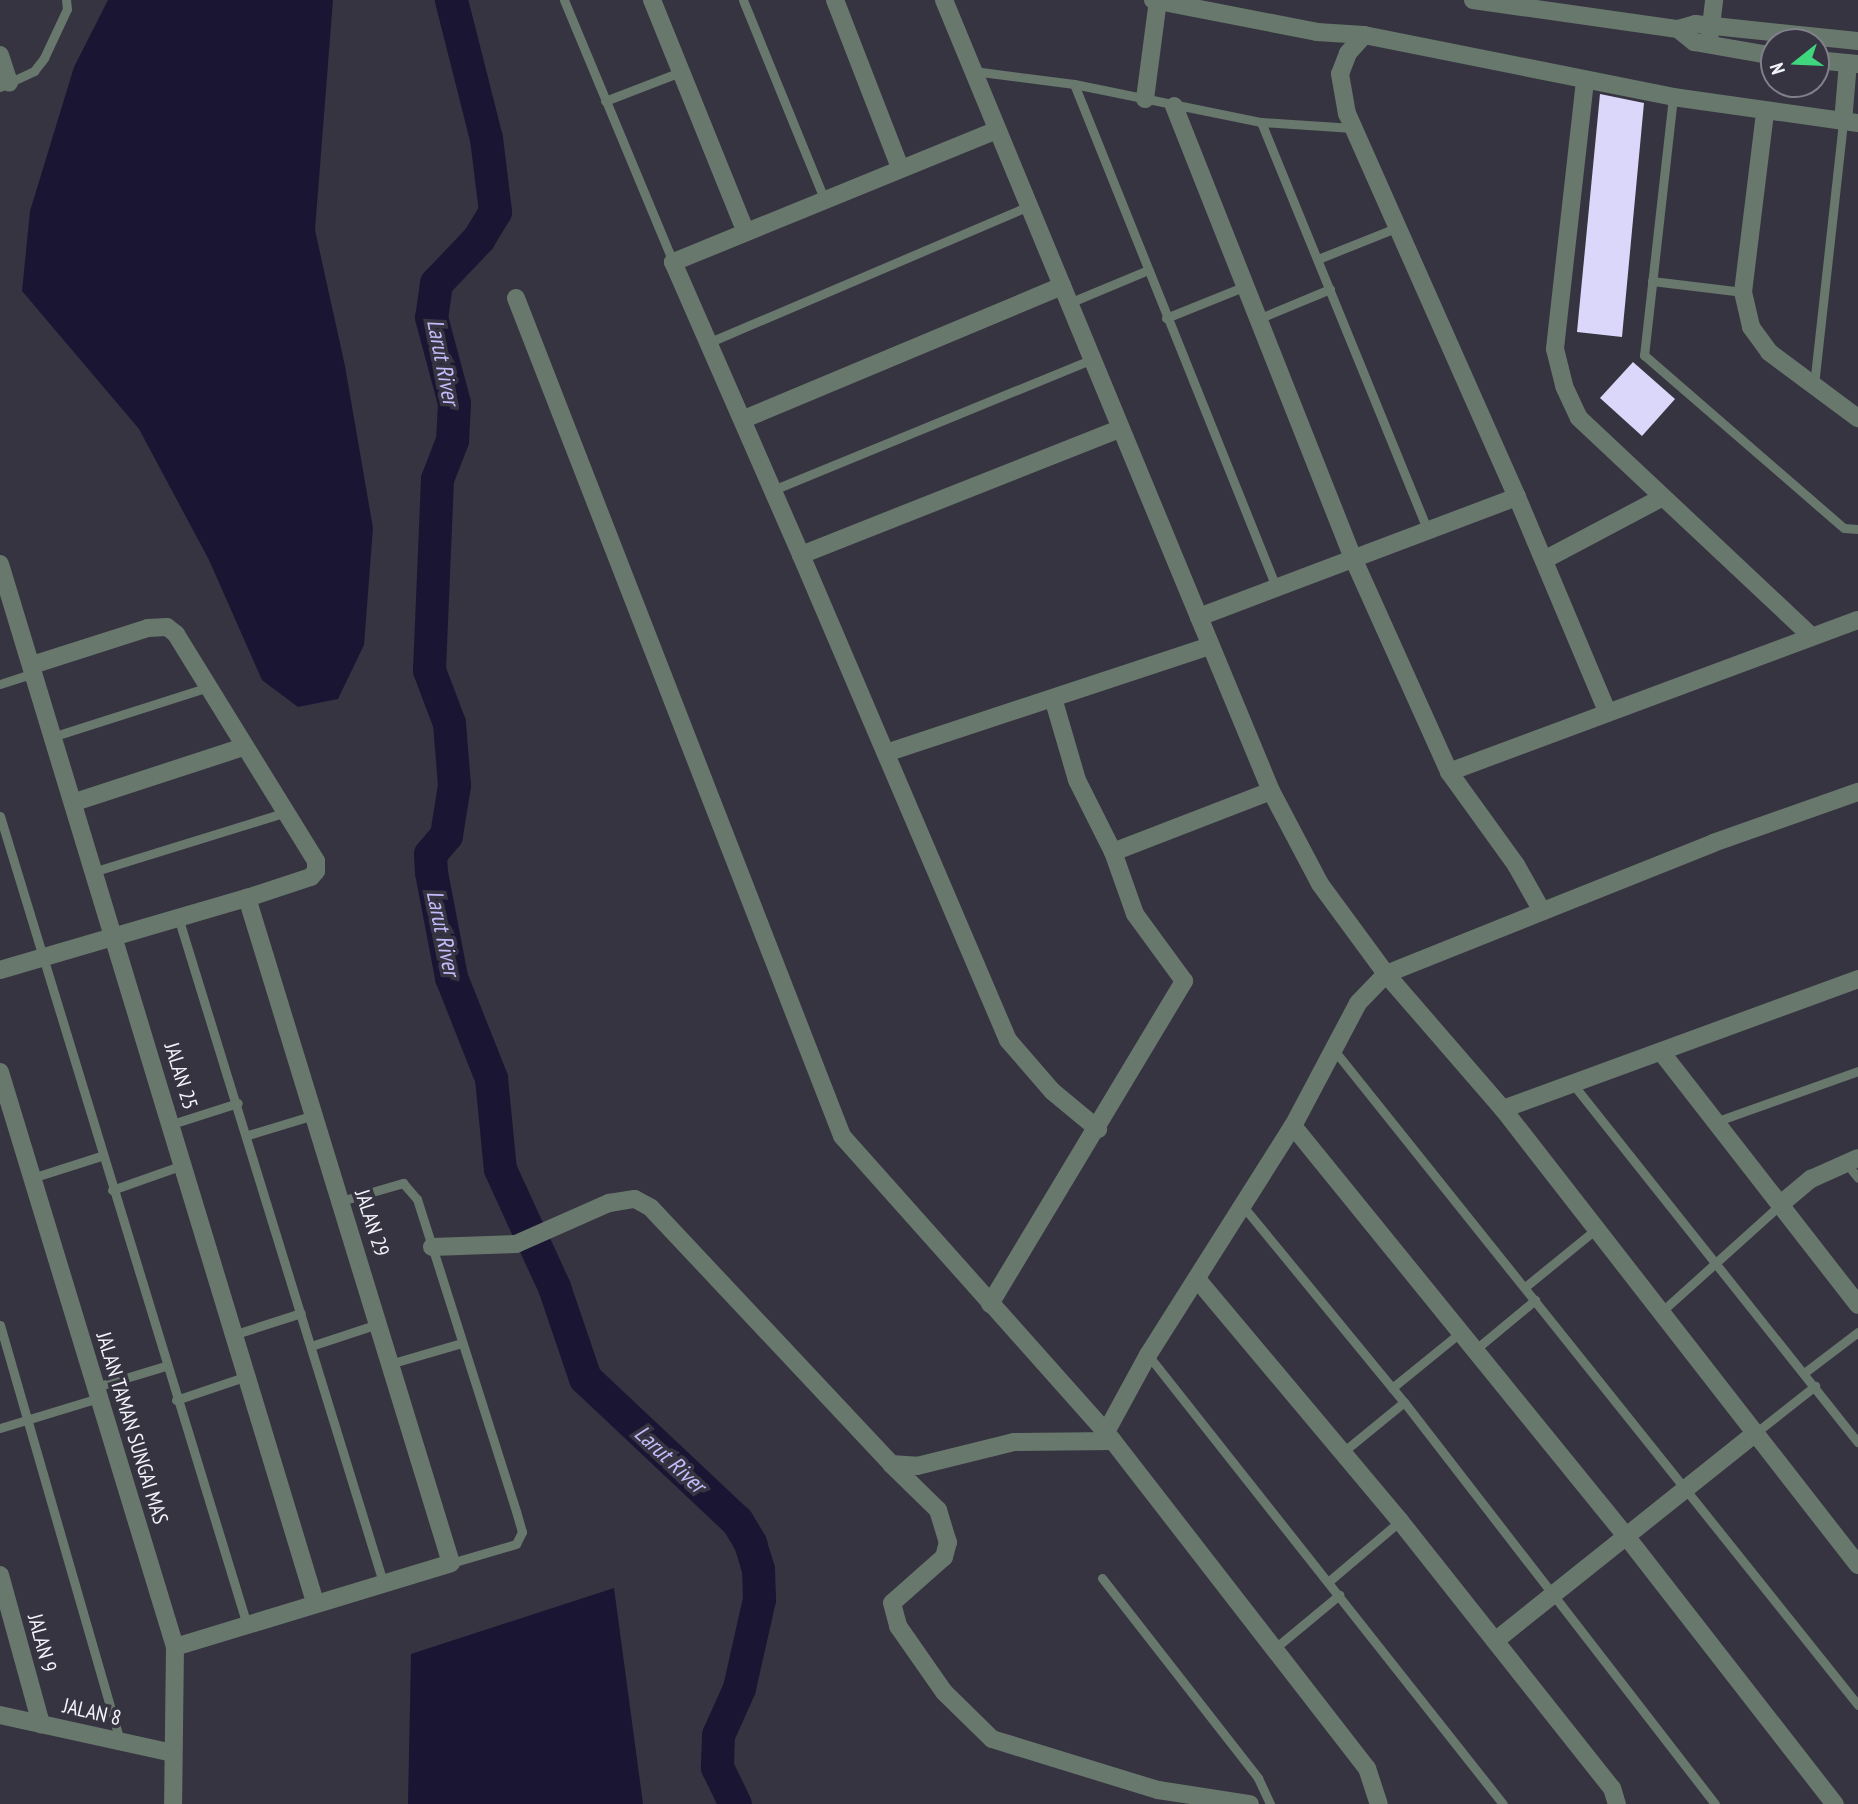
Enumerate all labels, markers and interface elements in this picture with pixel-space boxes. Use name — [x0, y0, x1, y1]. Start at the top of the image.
north arrow — [1760, 28, 1830, 98]
text: N — [1764, 60, 1790, 77]
water label: Larut River — [421, 317, 465, 407]
water label: Larut River — [420, 888, 466, 978]
street label: JALAN 25 — [159, 1040, 203, 1112]
street label: JALAN 29 — [349, 1187, 395, 1259]
street label: JALAN TAMAN SUNGAI MAS — [91, 1329, 173, 1527]
water label: Larut River — [629, 1419, 711, 1499]
street label: JALAN 9 — [22, 1611, 62, 1675]
street label: JALAN 8 — [60, 1693, 124, 1731]

